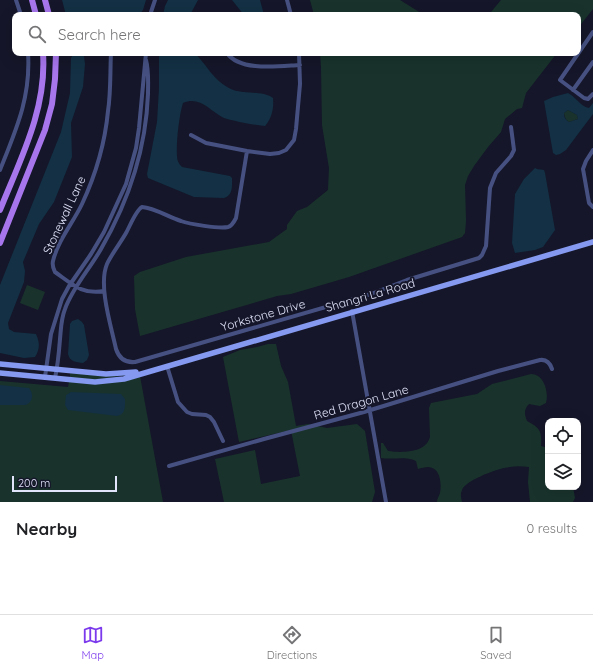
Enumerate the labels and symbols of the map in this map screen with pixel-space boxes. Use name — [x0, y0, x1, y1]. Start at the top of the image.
street label: Stonewall Lane — [39, 173, 89, 256]
street label: Shangri La Road — [324, 275, 416, 315]
street label: Yorkstone Drive — [219, 296, 307, 334]
street label: Red Dragon Lane — [312, 381, 410, 423]
scale bar — [12, 474, 117, 493]

